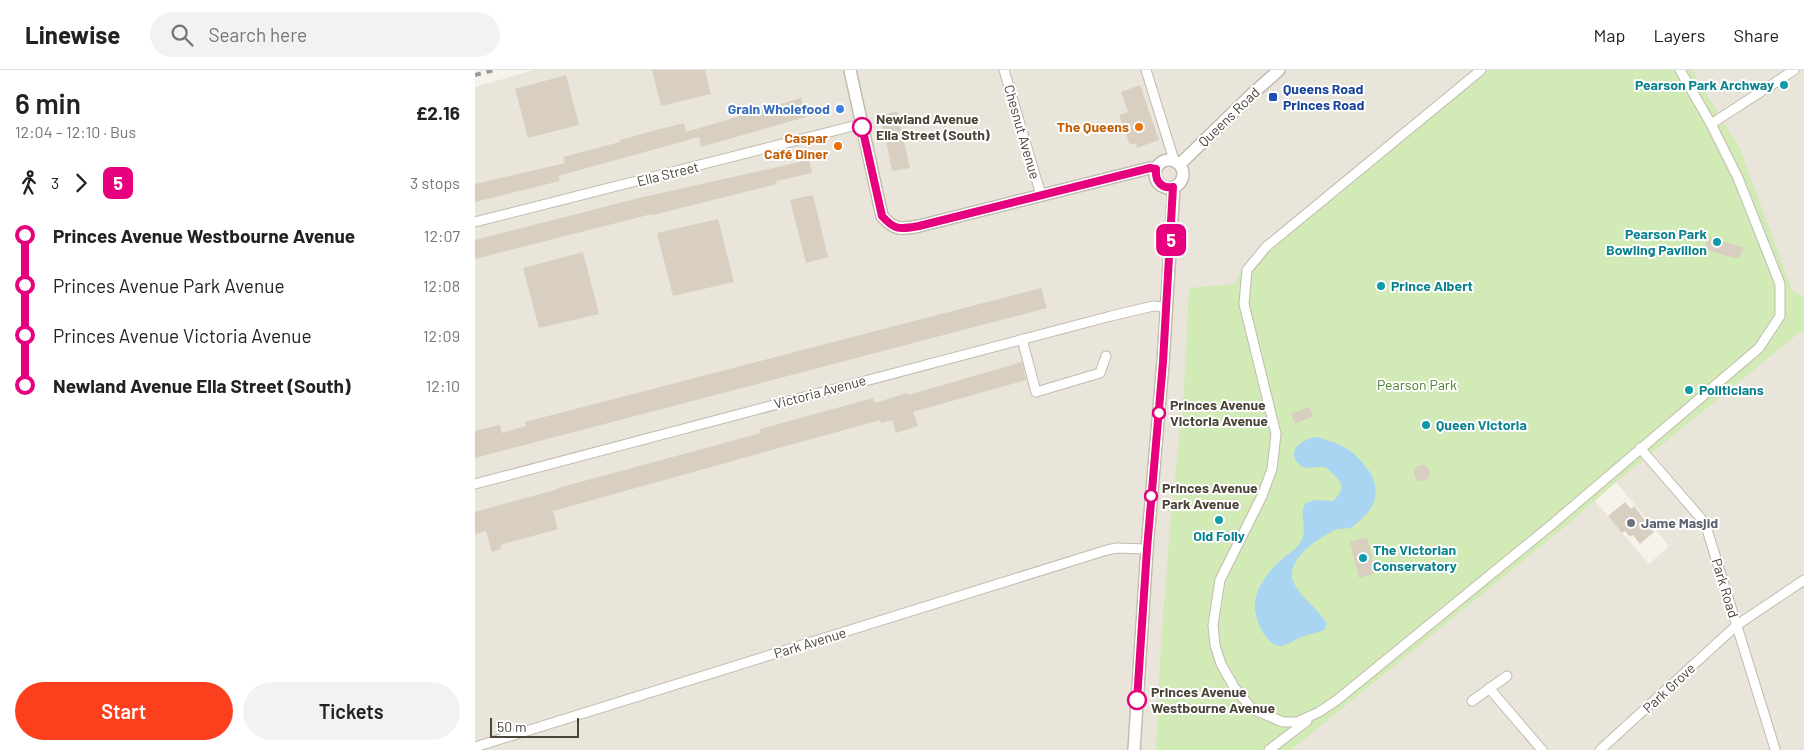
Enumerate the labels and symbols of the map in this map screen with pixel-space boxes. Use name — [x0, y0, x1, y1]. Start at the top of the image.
place label: Pearson Park Archway — [1635, 76, 1774, 93]
marker: Pearson Park Archway — [1778, 79, 1790, 91]
place label: Queens Road Princes Road — [1283, 80, 1364, 113]
street label: Chesnut Avenue — [1001, 83, 1044, 181]
street label: Queens Road — [1195, 83, 1263, 150]
marker: Queens Road Princes Road — [1267, 91, 1279, 103]
place label: Grain Wholefood — [728, 100, 830, 117]
marker: Grain Wholefood — [834, 103, 846, 115]
place label: Newland Avenue Ella Street (South) — [876, 110, 990, 143]
marker: Newland Avenue Ella Street (South) — [852, 117, 872, 137]
place label: The Queens — [1057, 118, 1129, 135]
marker: The Queens — [1133, 121, 1145, 133]
place label: Caspar Café Diner — [764, 129, 829, 162]
marker: Caspar Café Diner — [832, 140, 844, 152]
street label: Ella Street — [635, 158, 701, 189]
line badge: 5 — [1155, 224, 1187, 256]
place label: Pearson Park Bowling Pavilion — [1606, 225, 1708, 258]
marker: Pearson Park Bowling Pavilion — [1711, 236, 1723, 248]
place label: Prince Albert — [1391, 277, 1473, 294]
marker: Prince Albert — [1375, 280, 1387, 292]
street label: Victoria Avenue — [772, 371, 868, 412]
park label: Pearson Park — [1377, 376, 1457, 393]
place label: Politicians — [1699, 381, 1764, 398]
marker: Politicians — [1683, 384, 1695, 396]
place label: Princes Avenue Victoria Avenue — [1170, 396, 1268, 429]
marker: Princes Avenue Victoria Avenue — [1152, 406, 1166, 420]
place label: Queen Victoria — [1436, 416, 1527, 433]
marker: Queen Victoria — [1420, 419, 1432, 431]
place label: Princes Avenue Park Avenue — [1162, 479, 1258, 512]
marker: Princes Avenue Park Avenue — [1144, 489, 1158, 503]
marker: Old Folly — [1213, 514, 1225, 526]
place label: Jame Masjid — [1641, 514, 1718, 531]
marker: Jame Masjid — [1625, 517, 1637, 529]
place label: Old Folly — [1193, 527, 1245, 544]
place label: The Victorian Conservatory — [1373, 541, 1457, 574]
marker: The Victorian Conservatory — [1357, 552, 1369, 564]
street label: Park Road — [1708, 556, 1743, 620]
street label: Park Avenue — [772, 623, 848, 662]
street label: Park Grove — [1639, 659, 1698, 716]
place label: Princes Avenue Westbourne Avenue — [1151, 683, 1275, 716]
marker: Princes Avenue Westbourne Avenue — [1127, 690, 1147, 710]
scale bar — [490, 715, 579, 738]

